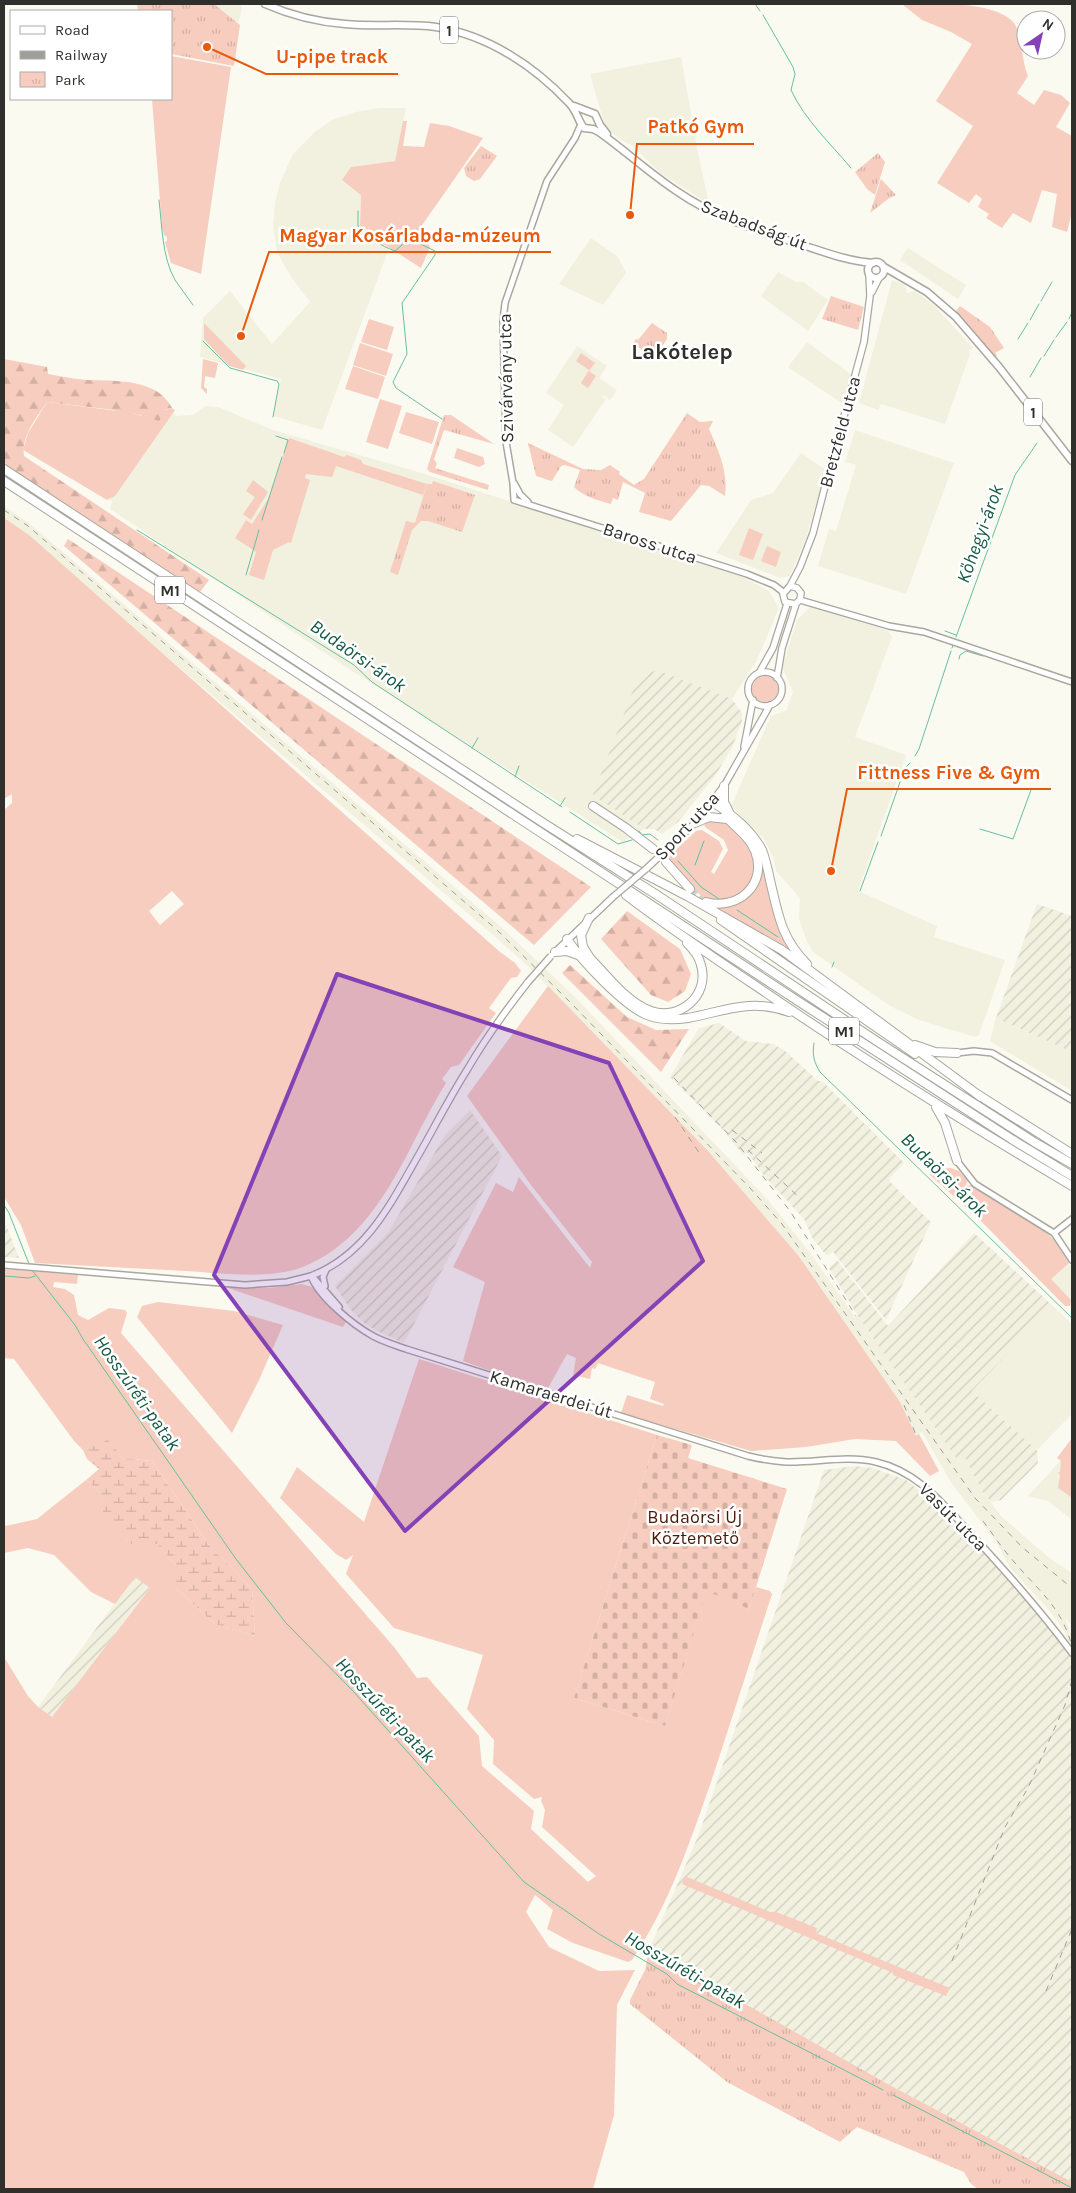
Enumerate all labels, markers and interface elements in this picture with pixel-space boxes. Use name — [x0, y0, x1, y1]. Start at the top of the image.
legend — [10, 10, 172, 100]
north arrow — [1016, 10, 1066, 60]
text: N — [1039, 15, 1057, 34]
road number: 1 — [440, 16, 458, 44]
text: Road — [55, 21, 90, 39]
callout: U-pipe track — [266, 40, 398, 74]
text: Railway — [55, 46, 107, 64]
text: U-pipe track — [276, 46, 388, 68]
text: Park — [55, 71, 85, 89]
callout: Patkó Gym — [637, 110, 754, 144]
text: Patkó Gym — [648, 116, 744, 138]
street label: Szabadság út — [698, 195, 810, 255]
callout: Magyar Kosárlabda-múzeum — [269, 218, 551, 252]
text: Magyar Kosárlabda-múzeum — [279, 225, 541, 247]
street label: Szivárvány utca — [494, 313, 518, 443]
district label: Lakótelep — [631, 339, 733, 365]
street label: Bretzfeld utca — [815, 374, 865, 490]
road number: 1 — [1024, 398, 1042, 426]
water label: Kőhegyi-árok — [952, 481, 1008, 586]
street label: Baross utca — [600, 517, 700, 569]
road number: M1 — [155, 576, 185, 604]
water label: Budaörsi-árok — [306, 615, 410, 697]
callout: Fittness Five & Gym — [847, 755, 1051, 789]
text: Fittness Five & Gym — [857, 762, 1041, 784]
street label: Sport utca — [650, 787, 724, 865]
road number: M1 — [829, 1018, 859, 1044]
water label: Budaörsi-árok — [896, 1128, 992, 1222]
water label: Hosszúréti-patak — [89, 1331, 185, 1455]
street label: Kamaraerdei út — [487, 1365, 615, 1423]
street label: Vasút utca — [914, 1478, 992, 1556]
park label: Budaörsi Új Köztemető — [647, 1505, 743, 1549]
water label: Hosszúréti-patak — [331, 1653, 439, 1767]
water label: Hosszúréti-patak — [621, 1927, 749, 2014]

